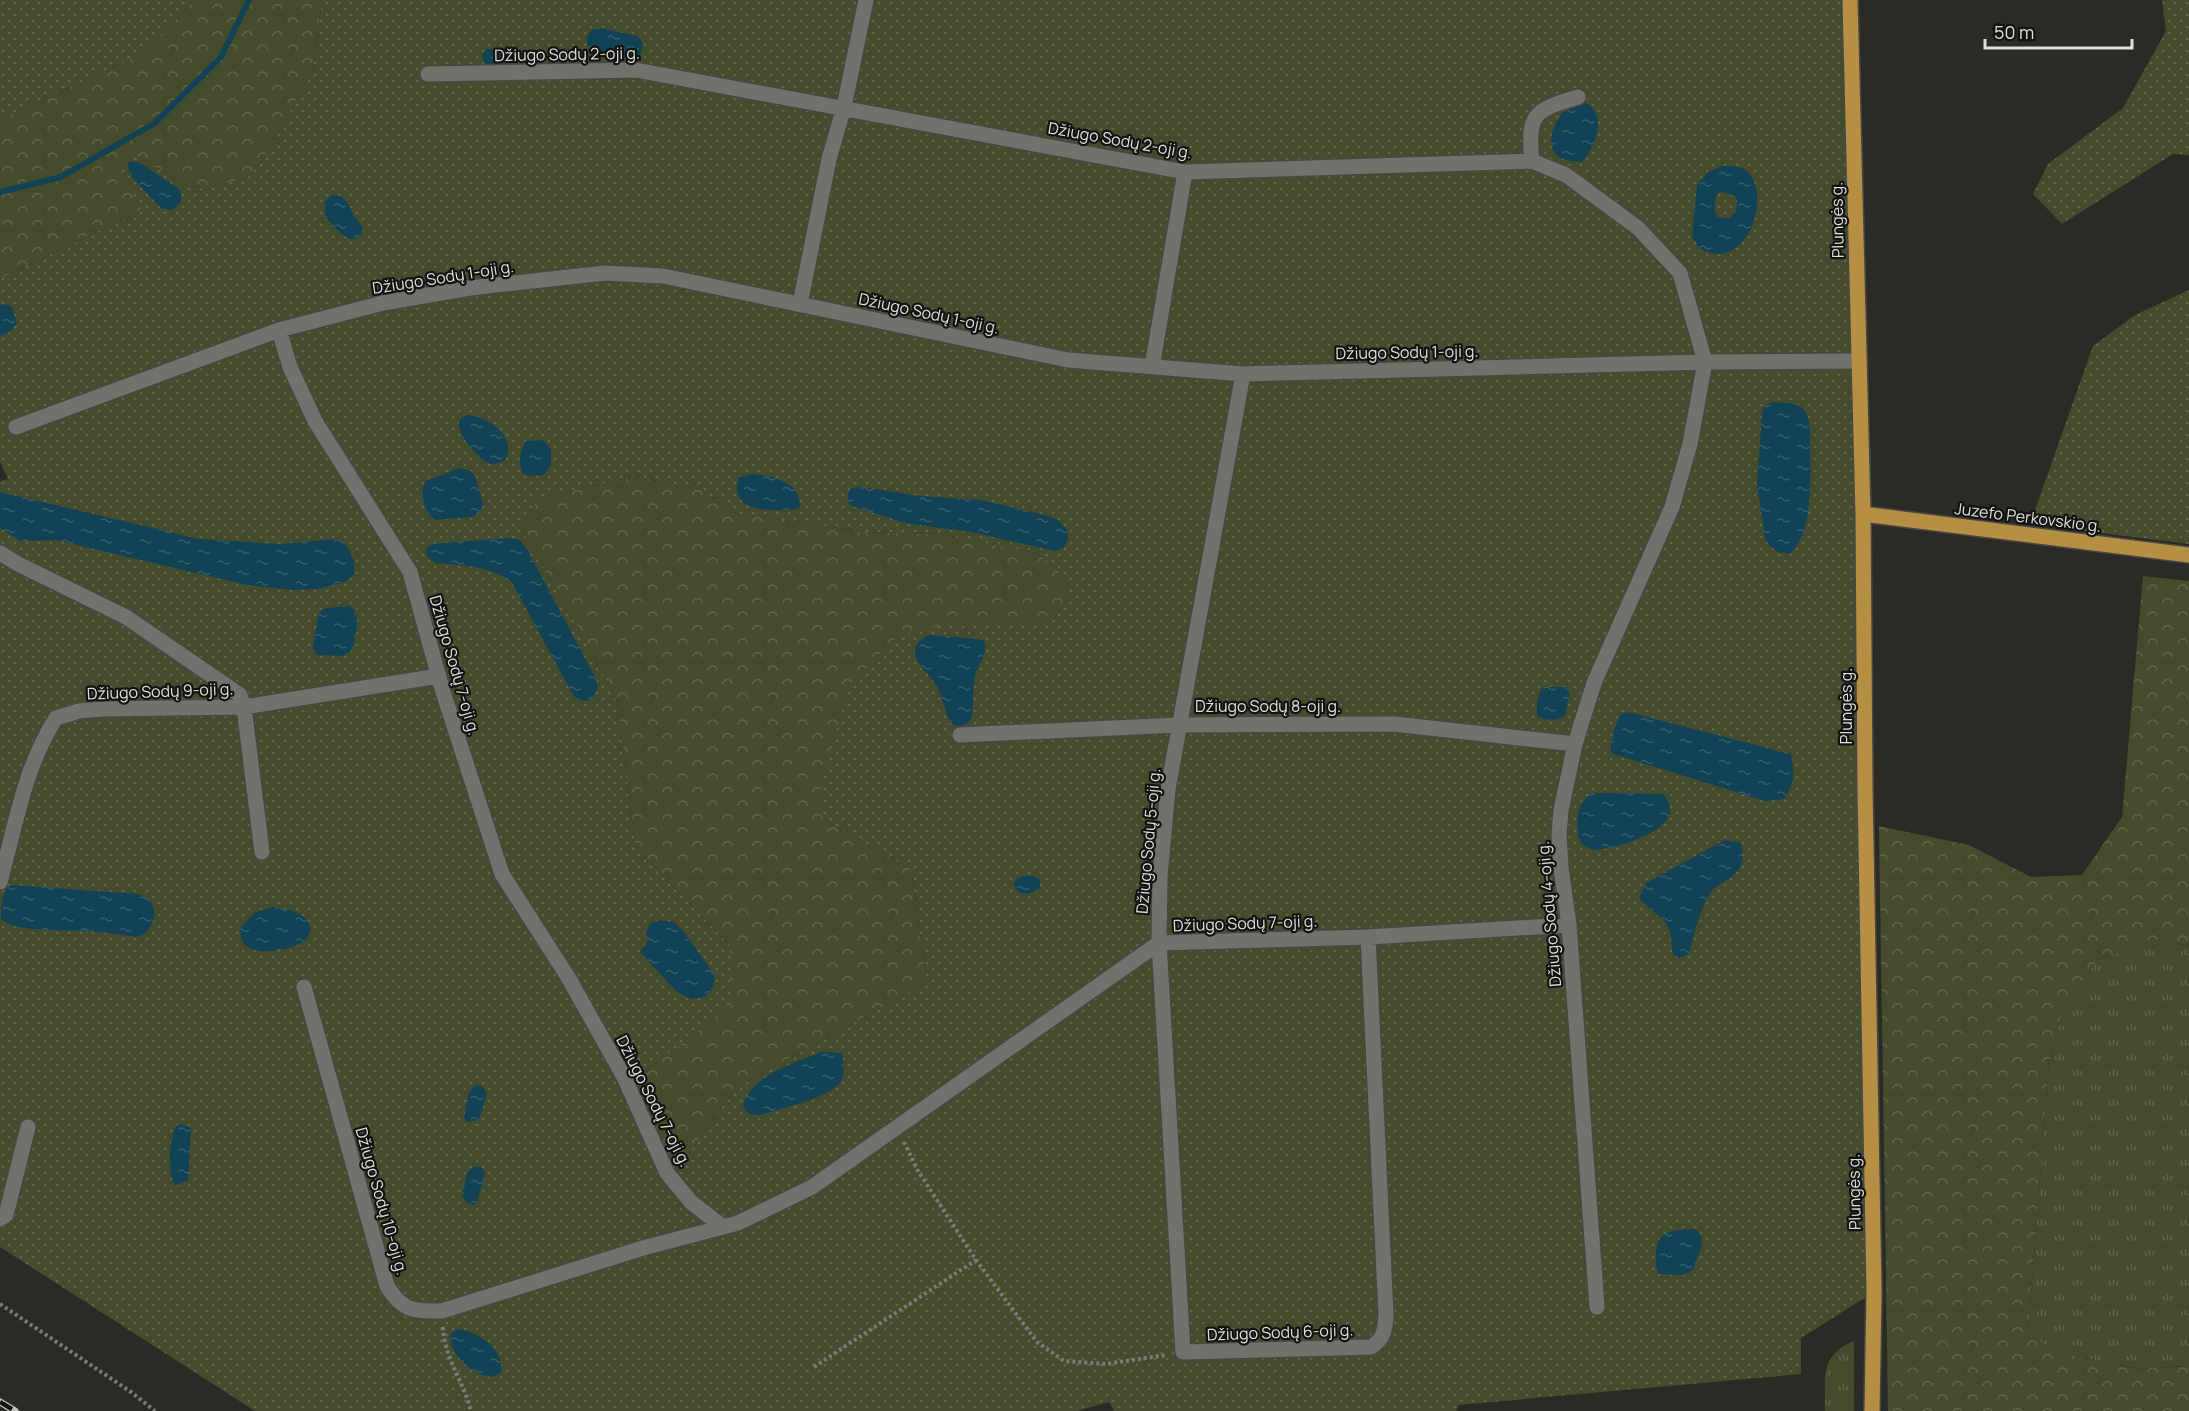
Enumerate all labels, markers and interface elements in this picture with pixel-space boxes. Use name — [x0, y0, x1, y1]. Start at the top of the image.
scale bar — [1985, 12, 2132, 50]
text: 50 m — [1994, 20, 2034, 44]
street label: Džiugo Sodų 2-oji g. — [494, 42, 640, 66]
street label: Džiugo Sodų 2-oji g. — [1046, 117, 1194, 163]
street label: Plungės g. — [1825, 182, 1849, 258]
street label: Džiugo Sodų 1-oji g. — [371, 255, 515, 299]
street label: Džiugo Sodų 1-oji g. — [857, 287, 1001, 339]
street label: Džiugo Sodų 1-oji g. — [1335, 340, 1479, 364]
street label: Juzefo Perkovskio g. — [1953, 497, 2103, 537]
street label: Džiugo Sodų 7-oji g. — [425, 592, 485, 738]
street label: Plungės g. — [1835, 668, 1857, 744]
street label: Džiugo Sodų 9-oji g. — [86, 677, 234, 705]
street label: Džiugo Sodų 8-oji g. — [1195, 695, 1341, 717]
street label: Džiugo Sodų 5-oji g. — [1131, 767, 1165, 915]
street label: Džiugo Sodų 4-oji g. — [1532, 840, 1566, 988]
street label: Džiugo Sodų 7-oji g. — [1172, 909, 1318, 937]
street label: Džiugo Sodų 7-oji g. — [611, 1032, 697, 1170]
street label: Džiugo Sodų 10-oji g. — [350, 1125, 414, 1277]
street label: Plungės g. — [1842, 1154, 1866, 1230]
street label: Džiugo Sodų 6-oji g. — [1206, 1318, 1354, 1346]

